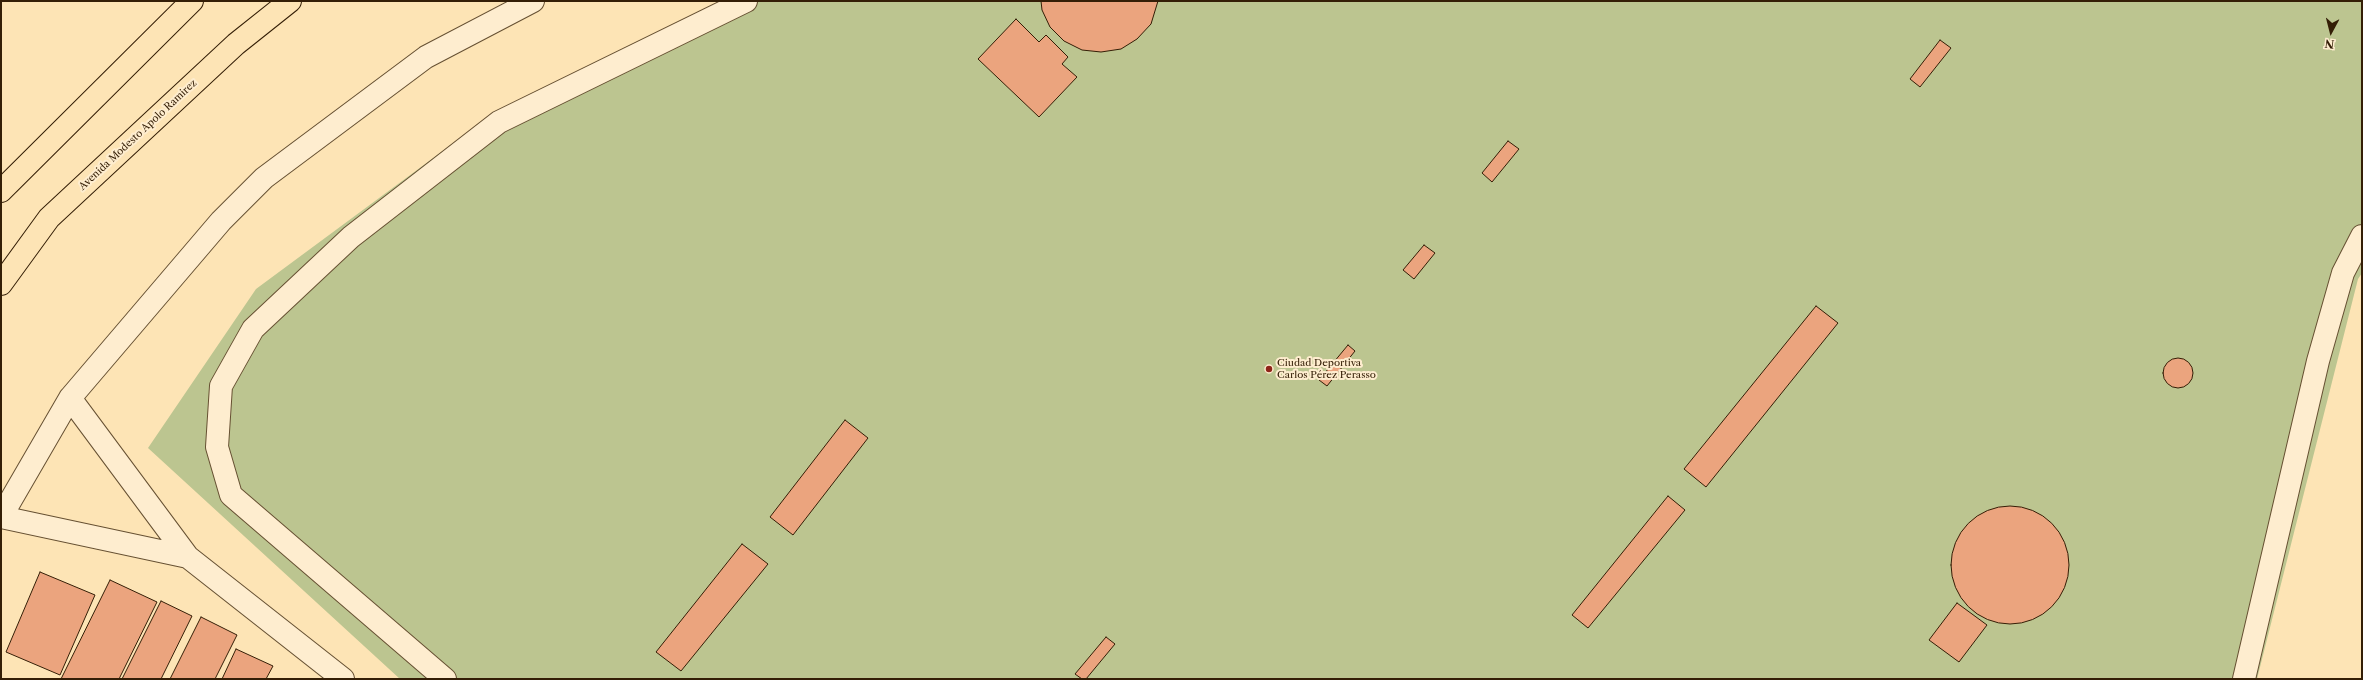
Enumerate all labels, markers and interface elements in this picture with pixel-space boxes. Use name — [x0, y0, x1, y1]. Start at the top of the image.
north arrow — [2311, 12, 2351, 52]
text: N — [2324, 36, 2335, 51]
street label: Avenida Modesto Apolo Ramirez — [77, 77, 199, 193]
place label: Ciudad Deportiva Carlos Pérez Perasso — [1277, 357, 1376, 380]
marker: Ciudad Deportiva Carlos Pérez Perasso — [1264, 364, 1274, 374]

